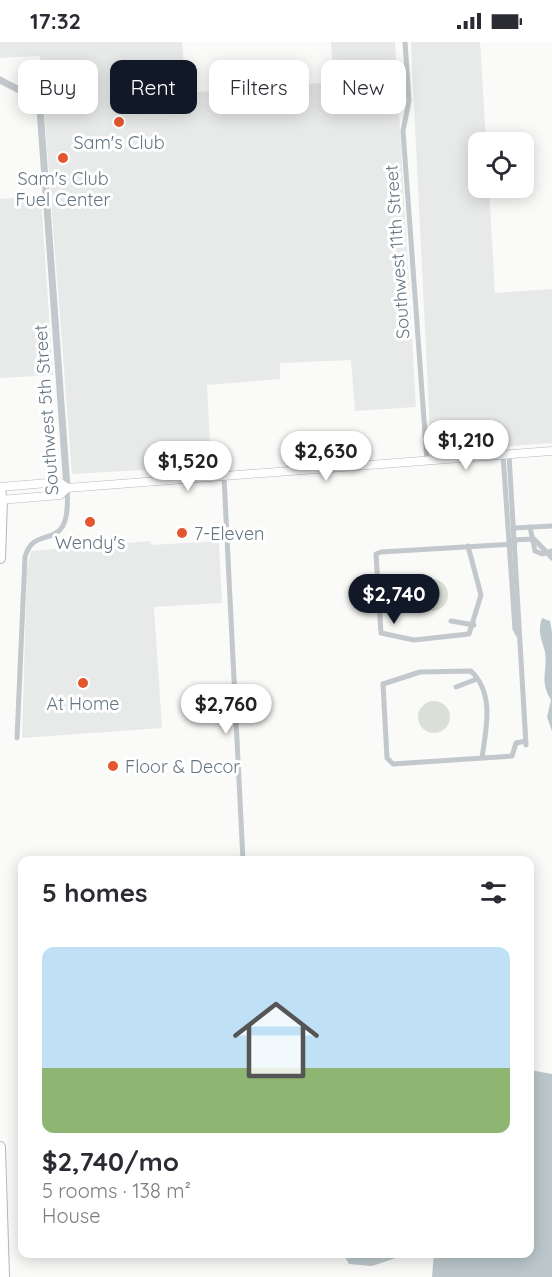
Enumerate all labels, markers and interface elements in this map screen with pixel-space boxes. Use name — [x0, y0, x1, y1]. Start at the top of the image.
text: 17:32 — [30, 7, 81, 35]
chip: Buy — [18, 60, 98, 114]
chip: Rent — [110, 60, 197, 114]
chip: Filters — [209, 60, 309, 114]
chip: New — [321, 60, 406, 114]
marker: Sam's Club — [112, 115, 126, 129]
place label: Sam's Club — [73, 131, 165, 154]
map controls — [468, 132, 534, 198]
button: locate — [468, 132, 534, 198]
marker: Sam's Club Fuel Center — [56, 151, 70, 165]
street label: Southwest 11th Street — [379, 164, 415, 340]
place label: Sam's Club Fuel Center — [16, 167, 110, 211]
street label: Southwest 5th Street — [29, 324, 63, 496]
pin: $1,210 — [417, 420, 515, 471]
text: $1,210 — [438, 427, 494, 452]
pin: $2,630 — [277, 431, 375, 482]
text: $2,630 — [295, 438, 357, 463]
pin: $1,520 — [139, 441, 237, 492]
text: $1,520 — [158, 448, 218, 473]
marker: Wendy's — [83, 515, 97, 529]
place label: 7-Eleven — [194, 522, 265, 545]
marker: 7-Eleven — [175, 526, 189, 540]
place label: Wendy's — [55, 531, 125, 554]
pin: $2,740 — [345, 574, 443, 625]
text: $2,740 — [362, 581, 426, 606]
marker: At Home — [76, 676, 90, 690]
pin: $2,760 — [177, 684, 275, 735]
text: $2,760 — [195, 691, 257, 716]
place label: At Home — [47, 692, 120, 715]
place label: Floor & Decor — [125, 755, 240, 778]
marker: Floor & Decor — [106, 759, 120, 773]
text: 5 homes — [42, 876, 148, 909]
icon: filters — [477, 876, 510, 909]
icon: home — [222, 986, 330, 1094]
text: $2,740/mo — [42, 1145, 179, 1178]
text: 5 rooms · 138 m² — [42, 1178, 191, 1203]
text: House — [42, 1203, 101, 1228]

